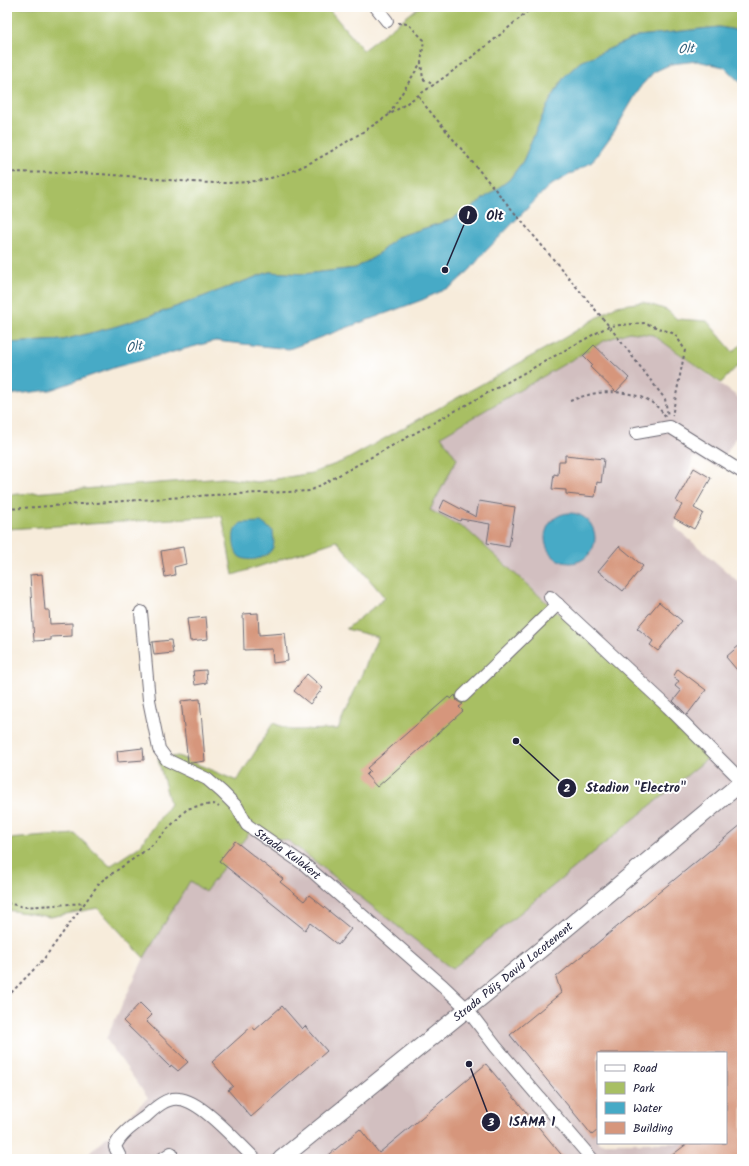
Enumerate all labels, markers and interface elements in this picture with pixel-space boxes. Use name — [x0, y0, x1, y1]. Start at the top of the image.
water label: Olt — [677, 38, 697, 61]
callout: Olt — [458, 203, 512, 228]
text: 1 — [466, 206, 470, 225]
text: Olt — [486, 206, 504, 227]
water label: Olt — [124, 335, 146, 359]
callout: Stadion "Electro" — [557, 775, 694, 800]
text: Stadion "Electro" — [586, 778, 686, 799]
text: 2 — [564, 779, 571, 798]
street label: Strada Kulakert — [250, 824, 325, 885]
street label: Strada Păiș David Locotenent — [449, 917, 578, 1027]
legend — [597, 1052, 727, 1144]
text: Road — [633, 1059, 658, 1078]
text: Park — [633, 1079, 655, 1098]
text: Water — [633, 1099, 663, 1118]
callout: ISAMA 1 — [481, 1109, 563, 1134]
text: ISAMA 1 — [509, 1112, 555, 1133]
text: 3 — [487, 1113, 495, 1132]
text: Building — [633, 1119, 673, 1138]

